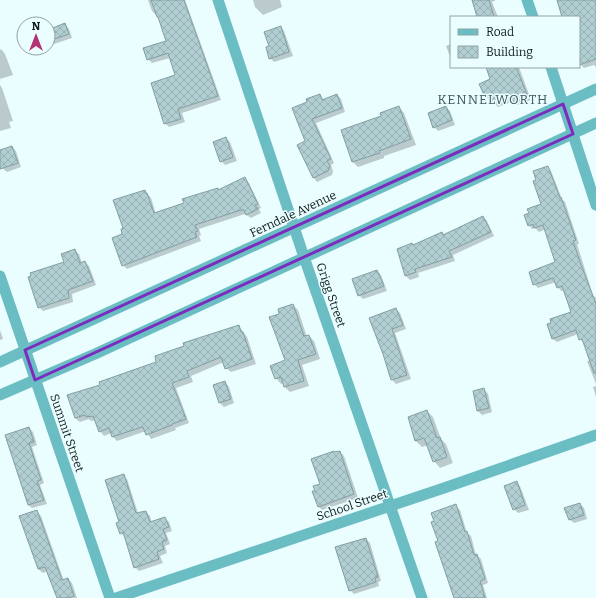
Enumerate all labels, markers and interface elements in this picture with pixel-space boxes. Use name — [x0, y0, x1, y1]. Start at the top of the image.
north arrow — [16, 16, 56, 56]
legend — [450, 16, 580, 68]
text: N — [32, 20, 41, 33]
text: Road — [486, 25, 514, 39]
text: Building — [486, 45, 533, 59]
district label: KENNELWORTH — [438, 92, 548, 107]
street label: Ferndale Avenue — [248, 188, 338, 240]
street label: Grigg Street — [313, 261, 349, 330]
street label: Summit Street — [47, 392, 87, 474]
street label: School Street — [315, 486, 390, 524]

